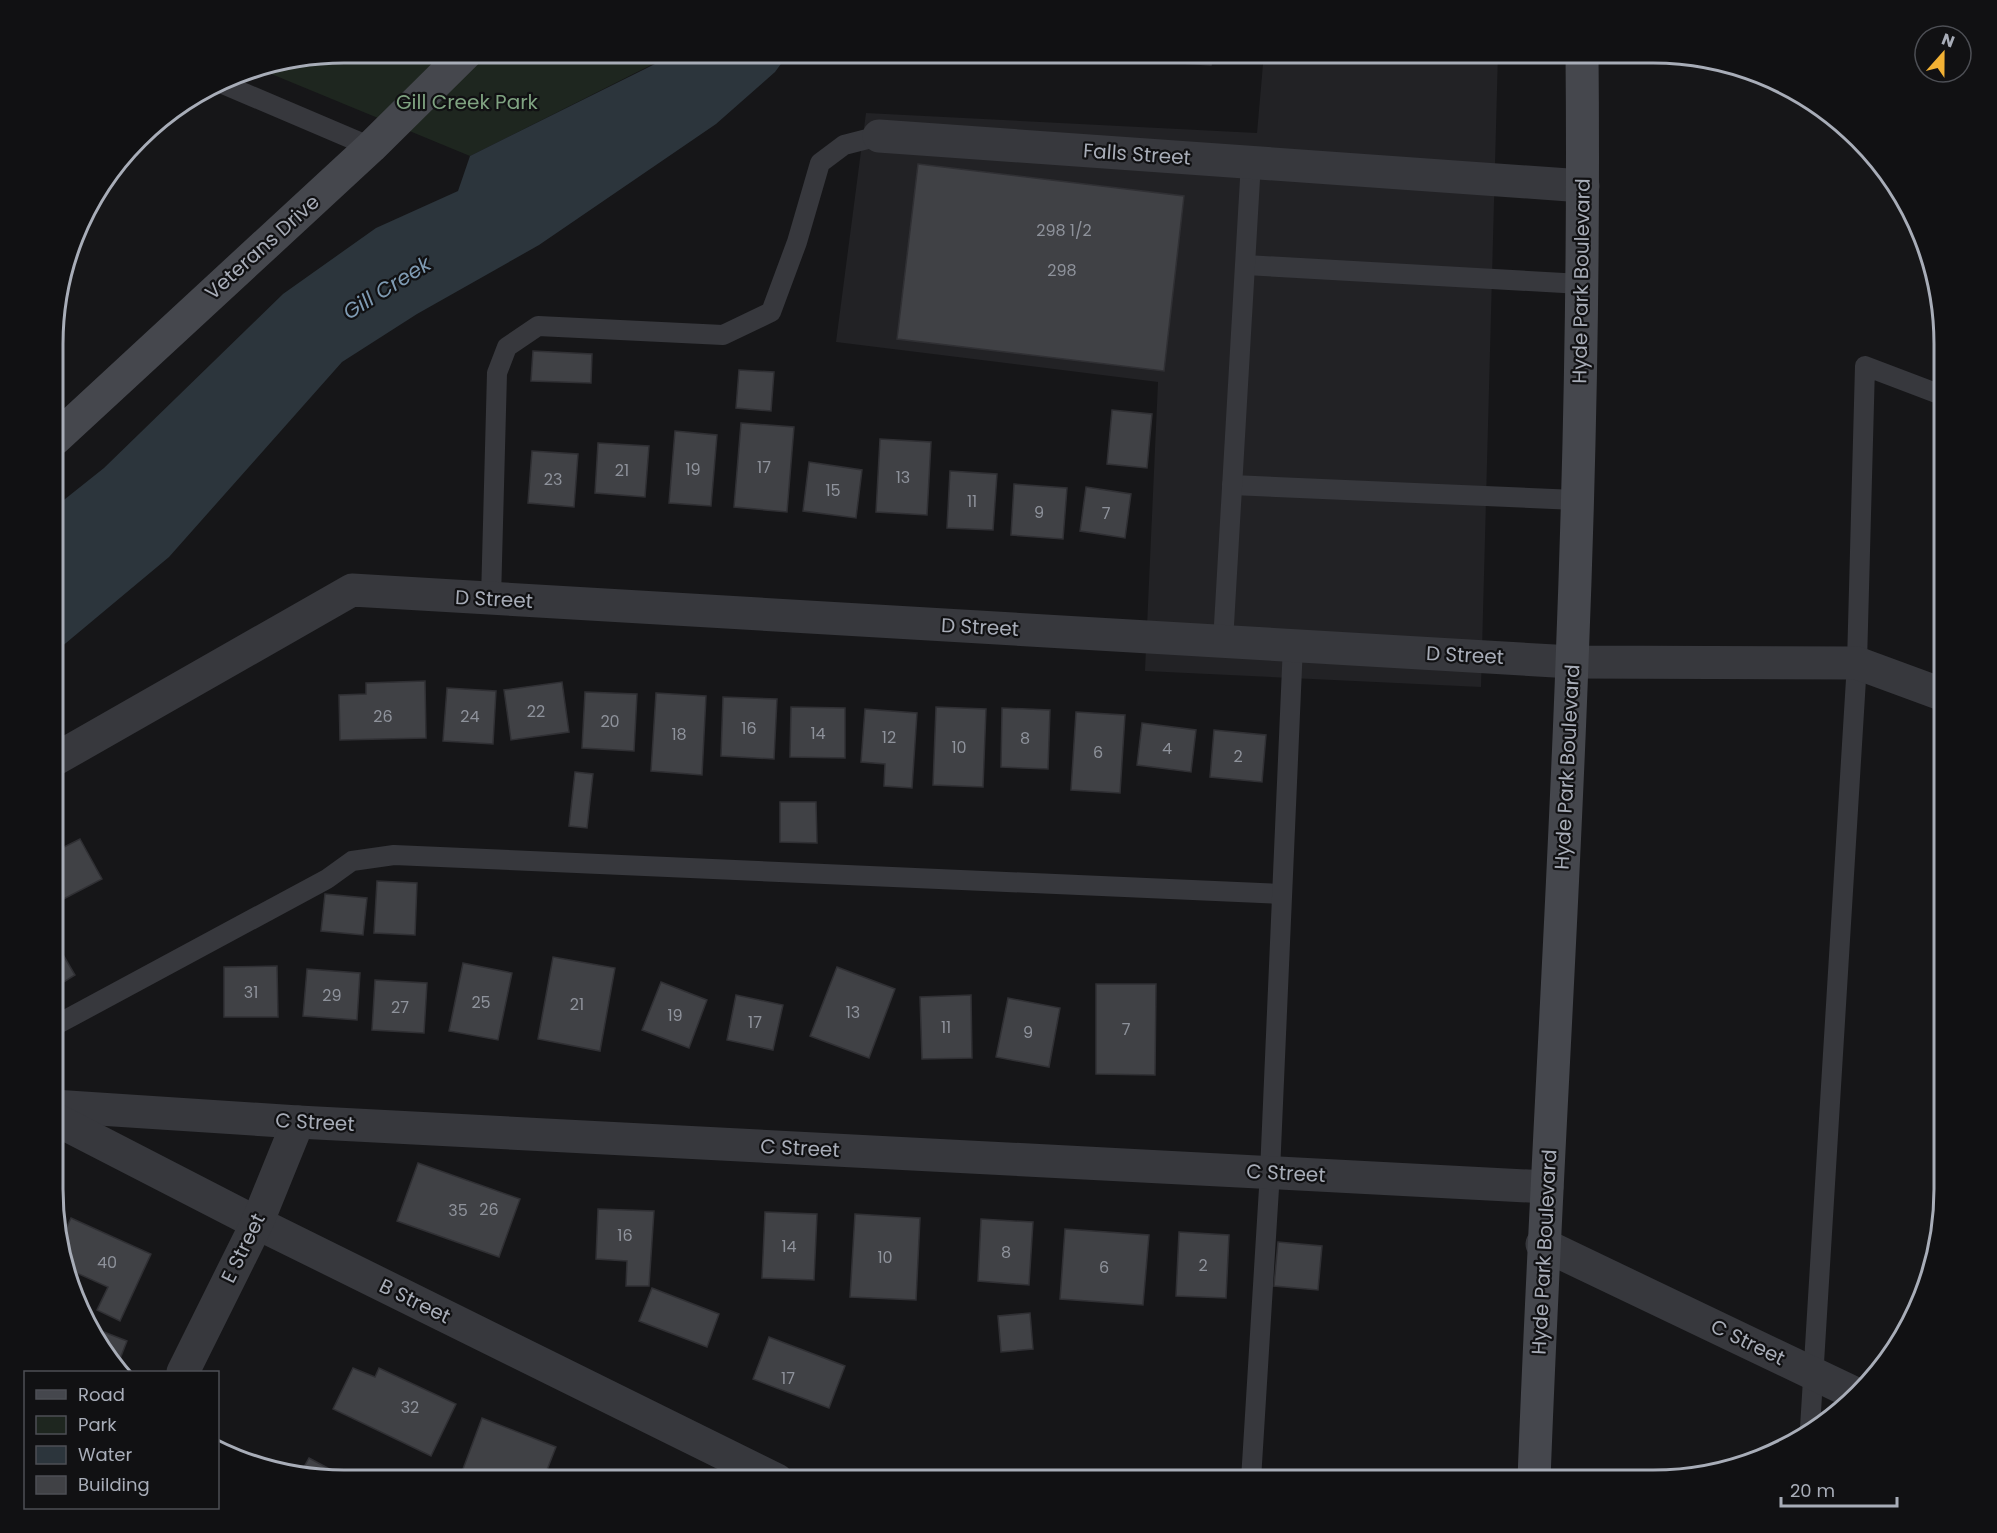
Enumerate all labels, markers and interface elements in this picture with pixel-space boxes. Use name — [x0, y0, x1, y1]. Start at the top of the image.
north arrow — [1913, 24, 1973, 84]
text: N — [1938, 28, 1958, 53]
park label: Gill Creek Park — [396, 88, 539, 116]
street label: Falls Street — [1082, 136, 1192, 172]
street label: Hyde Park Boulevard — [1565, 178, 1597, 384]
street label: Veterans Drive — [199, 188, 325, 306]
house number: 298 1/2 — [1036, 219, 1092, 242]
water label: Gill Creek — [337, 248, 437, 326]
house number: 298 — [1047, 259, 1077, 282]
house number: 17 — [757, 456, 771, 479]
house number: 19 — [685, 458, 701, 481]
house number: 21 — [615, 459, 629, 482]
house number: 13 — [896, 466, 910, 489]
house number: 23 — [544, 468, 562, 491]
house number: 15 — [825, 479, 841, 502]
house number: 11 — [967, 490, 977, 513]
house number: 9 — [1034, 501, 1044, 524]
house number: 7 — [1102, 502, 1111, 525]
street label: D Street — [454, 583, 534, 615]
street label: D Street — [940, 611, 1020, 643]
street label: D Street — [1425, 639, 1505, 671]
street label: Hyde Park Boulevard — [1548, 664, 1586, 870]
house number: 22 — [527, 700, 545, 723]
house number: 26 — [373, 705, 393, 728]
house number: 24 — [460, 705, 480, 728]
house number: 20 — [600, 710, 620, 733]
house number: 16 — [741, 717, 757, 740]
house number: 14 — [810, 722, 826, 745]
house number: 18 — [671, 723, 687, 746]
house number: 12 — [882, 726, 896, 749]
house number: 8 — [1020, 727, 1030, 750]
house number: 10 — [951, 736, 967, 759]
house number: 4 — [1162, 737, 1172, 760]
house number: 6 — [1093, 741, 1103, 764]
house number: 2 — [1233, 745, 1243, 768]
house number: 31 — [244, 981, 258, 1004]
house number: 29 — [322, 984, 342, 1007]
house number: 25 — [471, 991, 491, 1014]
house number: 21 — [570, 993, 584, 1016]
house number: 27 — [391, 996, 409, 1019]
house number: 13 — [846, 1001, 860, 1024]
house number: 19 — [667, 1004, 683, 1027]
house number: 17 — [748, 1011, 762, 1034]
house number: 11 — [941, 1016, 951, 1039]
house number: 7 — [1122, 1018, 1131, 1041]
house number: 9 — [1023, 1021, 1033, 1044]
street label: C Street — [275, 1106, 355, 1138]
street label: C Street — [760, 1132, 840, 1164]
street label: Hyde Park Boulevard — [1525, 1149, 1563, 1355]
street label: C Street — [1246, 1157, 1326, 1189]
house number: 26 — [479, 1198, 499, 1221]
house number: 35 — [448, 1199, 468, 1222]
street label: E Street — [214, 1209, 272, 1287]
house number: 16 — [617, 1224, 633, 1247]
house number: 14 — [781, 1235, 797, 1258]
house number: 8 — [1001, 1241, 1011, 1264]
house number: 10 — [877, 1246, 893, 1269]
house number: 40 — [97, 1251, 117, 1274]
house number: 2 — [1198, 1254, 1208, 1277]
house number: 6 — [1099, 1256, 1109, 1279]
street label: B Street — [375, 1272, 455, 1330]
street label: C Street — [1706, 1312, 1790, 1372]
house number: 17 — [781, 1367, 795, 1390]
legend — [24, 1371, 219, 1509]
text: Road — [78, 1382, 125, 1407]
house number: 32 — [401, 1396, 419, 1419]
text: Park — [78, 1412, 117, 1437]
text: Water — [78, 1442, 132, 1467]
scale bar — [1781, 1470, 1896, 1508]
text: Building — [78, 1472, 150, 1497]
text: 20 m — [1790, 1478, 1835, 1503]

